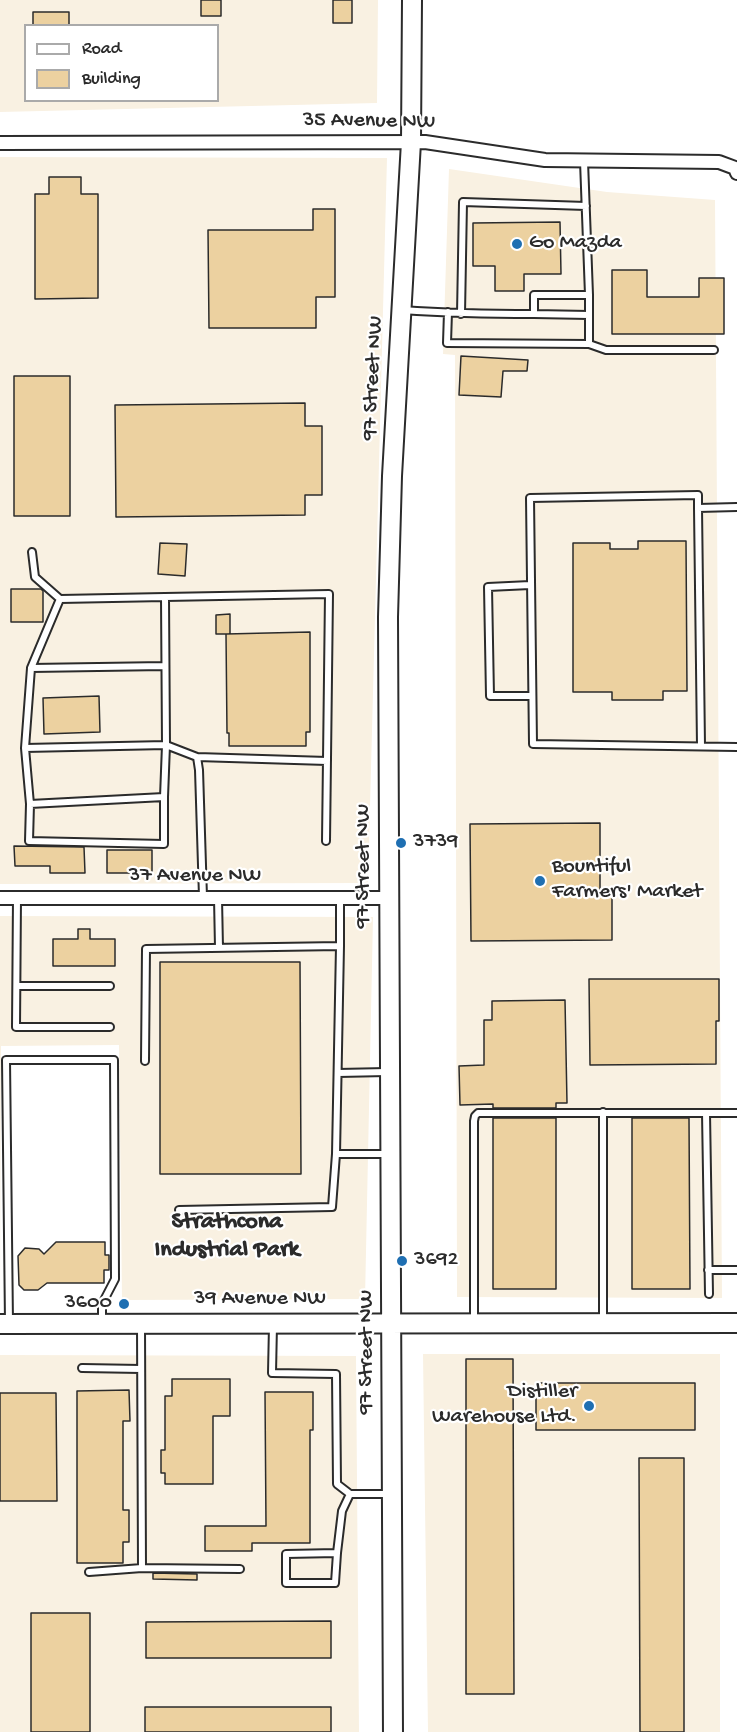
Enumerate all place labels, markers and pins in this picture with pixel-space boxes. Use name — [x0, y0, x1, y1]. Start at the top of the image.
place label: Go Mazda — [529, 231, 622, 257]
marker: Go Mazda — [510, 237, 524, 251]
place label: 3739 — [413, 830, 458, 856]
marker: 3739 — [394, 836, 408, 850]
place label: Bountiful Farmers' Market — [552, 855, 702, 906]
marker: Bountiful Farmers' Market — [533, 874, 547, 888]
place label: 3692 — [414, 1248, 458, 1274]
marker: 3692 — [395, 1254, 409, 1268]
place label: 3600 — [64, 1291, 112, 1317]
marker: 3600 — [117, 1297, 131, 1311]
place label: Distiller Warehouse Ltd. — [432, 1380, 577, 1432]
marker: Distiller Warehouse Ltd. — [582, 1399, 596, 1413]

